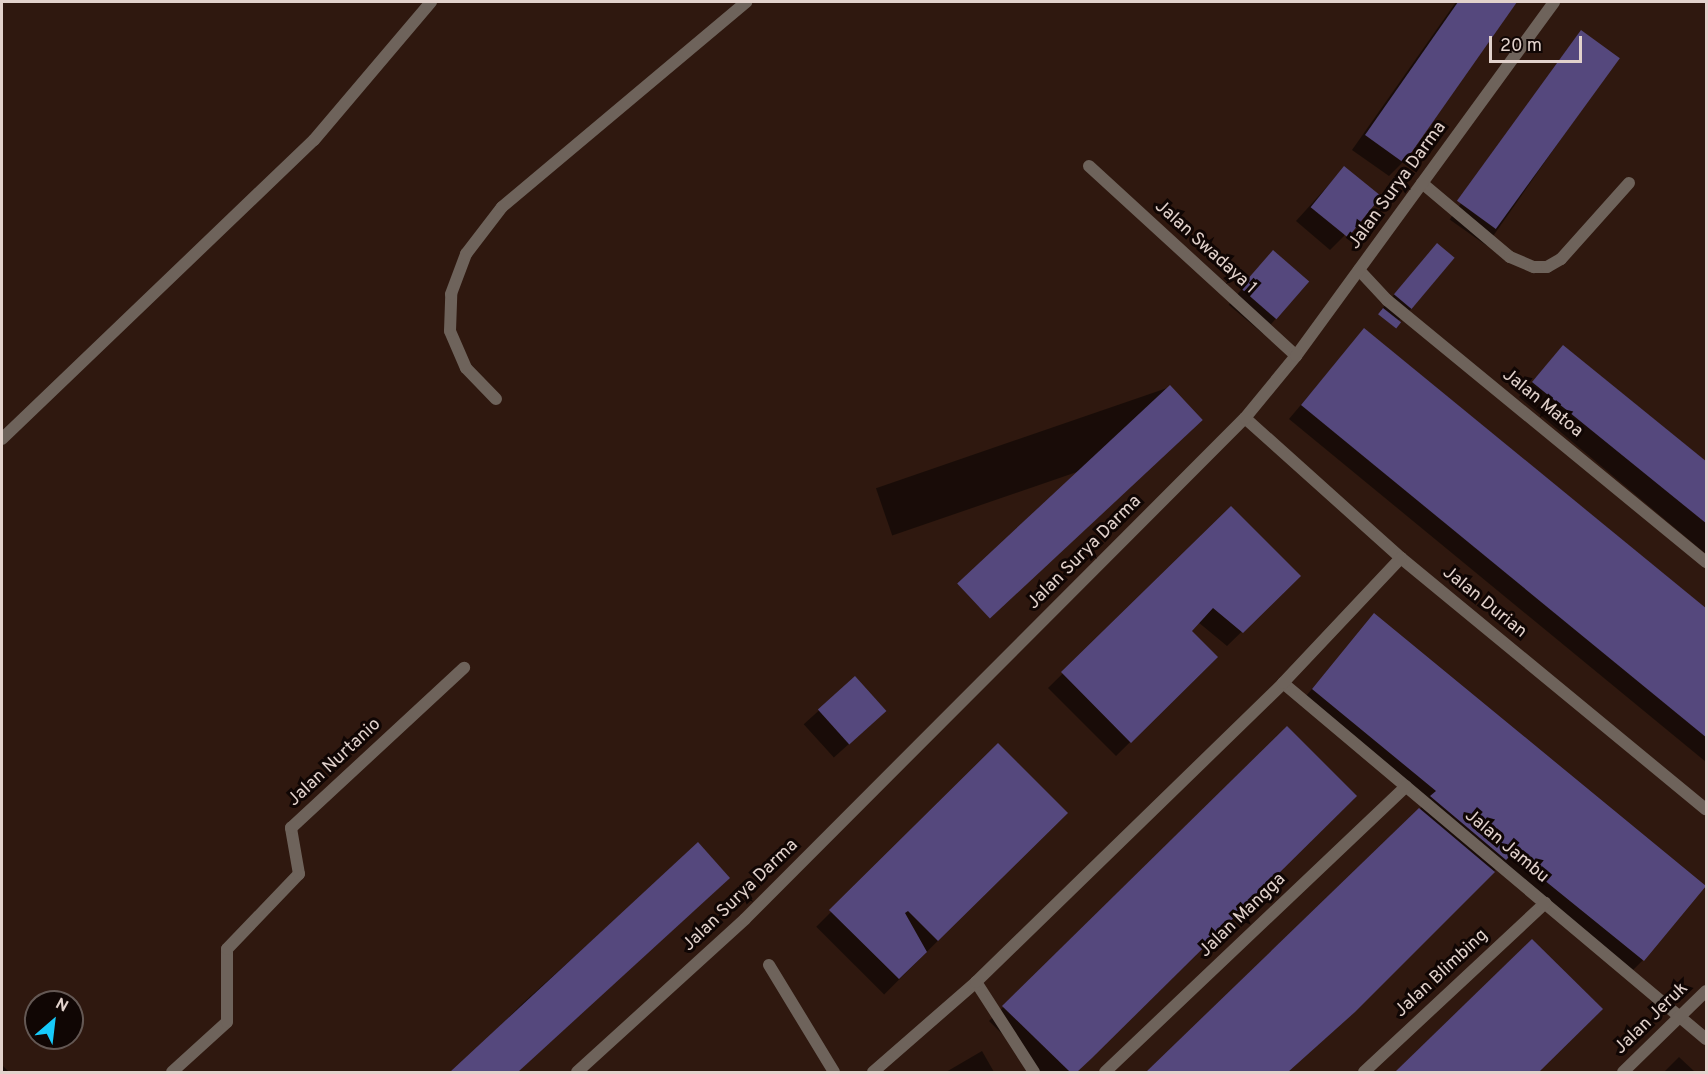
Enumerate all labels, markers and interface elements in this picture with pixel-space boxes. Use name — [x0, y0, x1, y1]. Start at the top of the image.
scale bar — [1492, 24, 1585, 62]
text: 20 m — [1500, 35, 1542, 58]
street label: Jalan Surya Darma — [1344, 118, 1452, 254]
street label: Jalan Swadaya 1 — [1150, 197, 1260, 299]
street label: Jalan Matoa — [1497, 365, 1587, 443]
street label: Jalan Surya Darma — [1023, 491, 1147, 615]
street label: Jalan Durian — [1438, 563, 1530, 643]
street label: Jalan Nurtanio — [284, 714, 386, 812]
street label: Jalan Jambu — [1460, 806, 1552, 888]
street label: Jalan Surya Darma — [679, 835, 803, 957]
street label: Jalan Mangga — [1195, 869, 1291, 963]
street label: Jalan Blimbing — [1391, 925, 1493, 1023]
street label: Jalan Jeruk — [1611, 978, 1693, 1060]
north arrow — [24, 990, 84, 1050]
text: N — [52, 994, 71, 1017]

